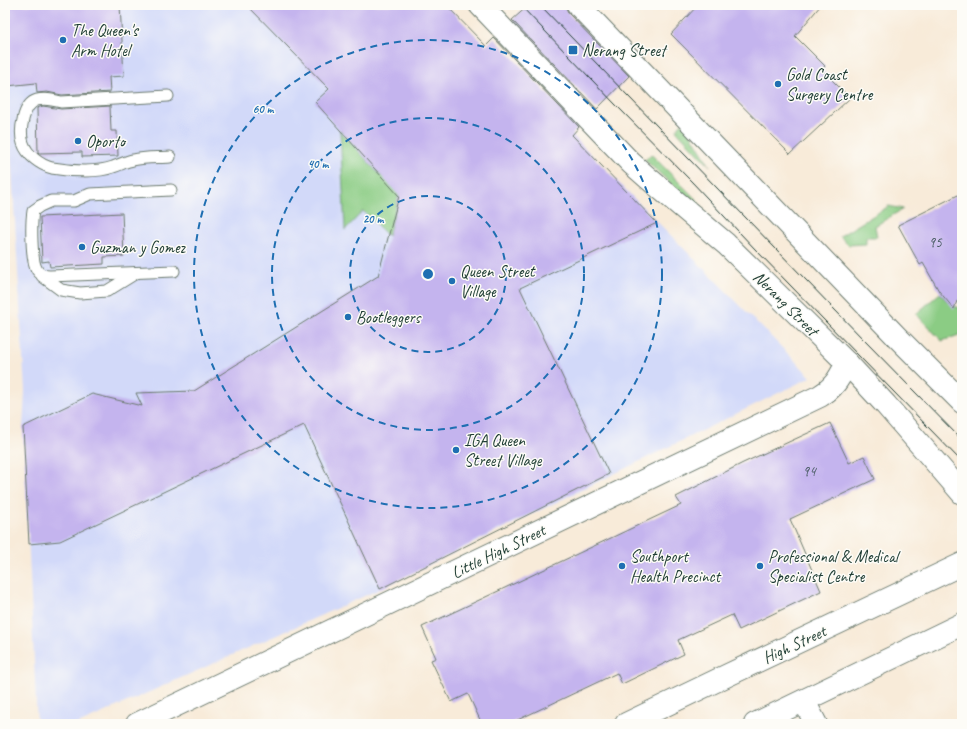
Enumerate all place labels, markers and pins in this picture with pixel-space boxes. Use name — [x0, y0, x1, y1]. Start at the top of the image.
place label: The Queen's Arm Hotel — [71, 20, 140, 61]
marker: The Queen's Arm Hotel — [58, 35, 68, 45]
place label: Nerang Street — [582, 40, 668, 61]
marker: Nerang Street — [567, 44, 579, 56]
place label: Gold Coast Surgery Centre — [786, 64, 874, 105]
marker: Gold Coast Surgery Centre — [773, 79, 783, 89]
place label: Oporto — [86, 131, 127, 152]
marker: Oporto — [73, 136, 83, 146]
place label: Guzman y Gomez — [90, 237, 187, 258]
marker: Guzman y Gomez — [77, 242, 87, 252]
place label: Queen Street Village — [460, 261, 537, 302]
centre of rings — [421, 267, 435, 281]
marker: Queen Street Village — [447, 276, 457, 286]
place label: Bootleggers — [356, 307, 423, 328]
marker: Bootleggers — [343, 312, 353, 322]
place label: IGA Queen Street Village — [464, 430, 543, 471]
marker: IGA Queen Street Village — [451, 445, 461, 455]
place label: Southport Health Precinct — [630, 546, 723, 587]
place label: Professional & Medical Specialist Centre — [768, 546, 901, 587]
marker: Southport Health Precinct — [617, 561, 627, 571]
marker: Professional & Medical Specialist Centre — [755, 561, 765, 571]

